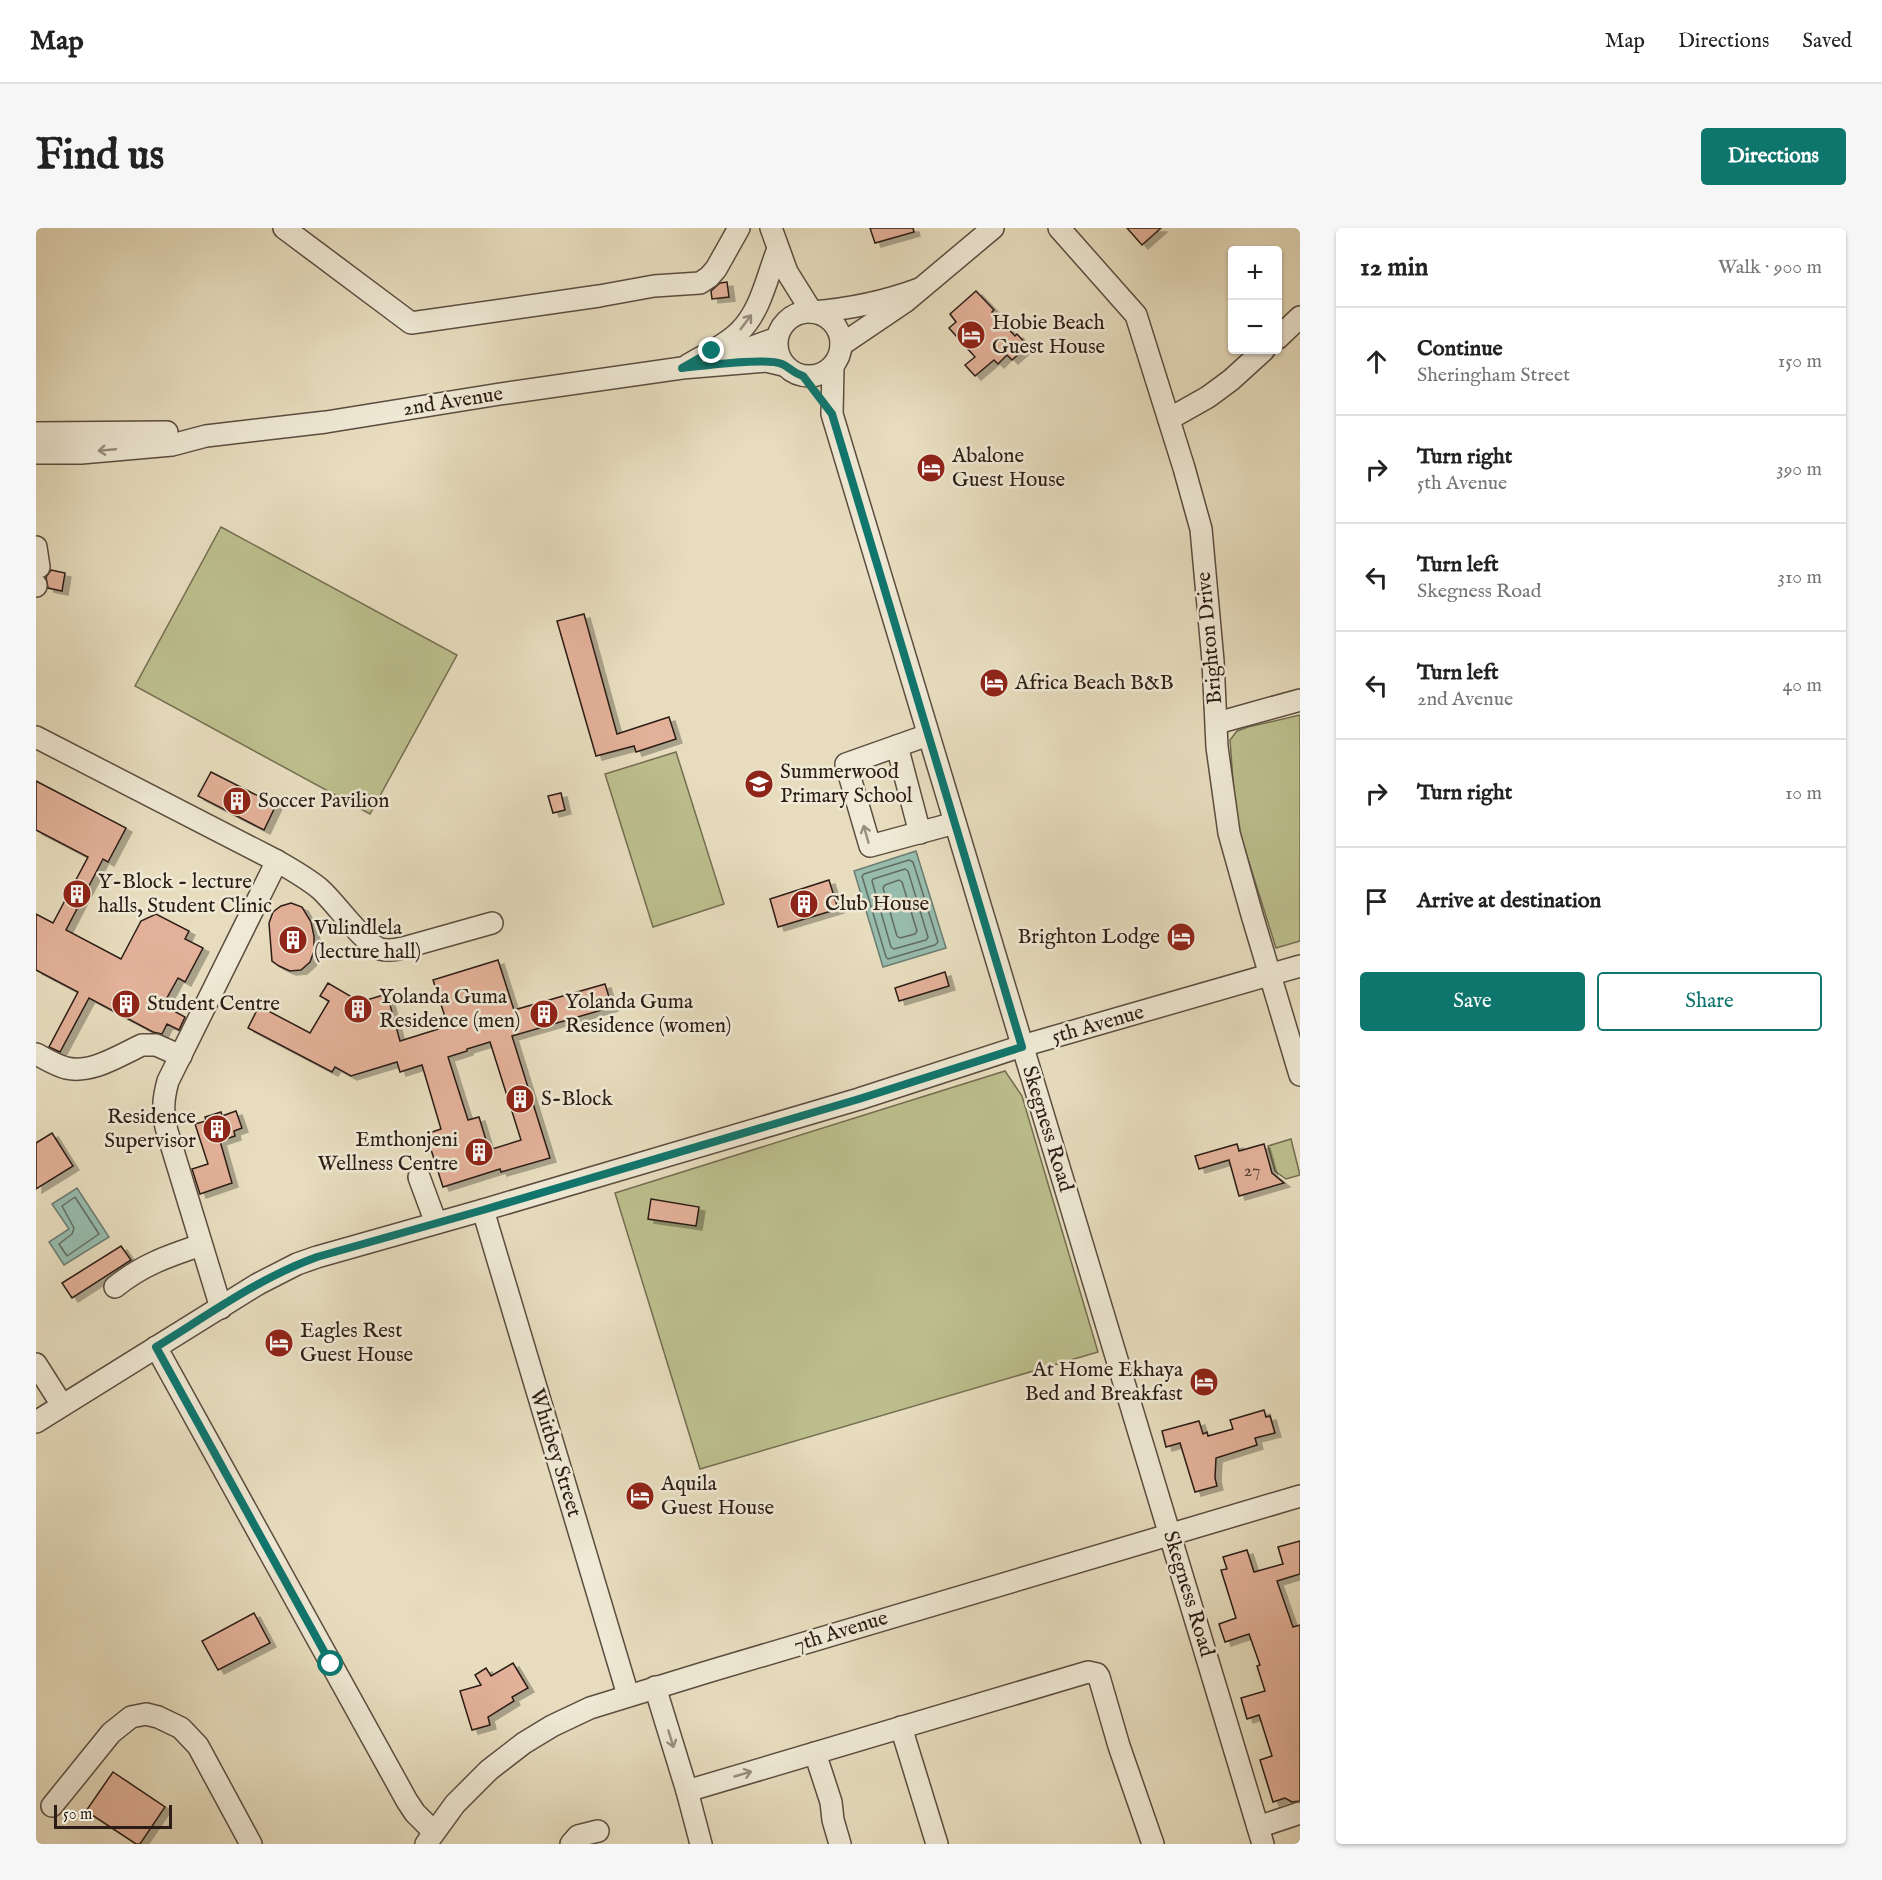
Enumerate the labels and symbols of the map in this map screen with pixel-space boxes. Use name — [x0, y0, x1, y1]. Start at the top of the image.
place label: Hobie Beach Guest House — [992, 310, 1106, 361]
one-way arrow — [740, 315, 753, 331]
hotel icon: Hobie Beach Guest House — [955, 319, 987, 351]
route end — [698, 337, 724, 363]
street label: 2nd Avenue — [401, 381, 505, 423]
place label: Abalone Guest House — [951, 443, 1066, 494]
one-way arrow — [98, 445, 117, 456]
hotel icon: Abalone Guest House — [915, 452, 947, 484]
street label: Brighton Drive — [1191, 570, 1229, 705]
hotel icon: Africa Beach B&B — [978, 667, 1010, 699]
place label: Africa Beach B&B — [1014, 670, 1174, 697]
place label: Summerwood Primary School — [780, 759, 913, 810]
school or university icon: Summerwood Primary School — [743, 768, 775, 800]
building icon: Soccer Pavilion — [221, 785, 253, 817]
place label: Soccer Pavilion — [258, 788, 390, 815]
one-way arrow — [860, 825, 871, 844]
place label: Y-Block - lecture halls, Student Clinic — [98, 869, 272, 920]
building icon: Y-Block - lecture halls, Student Clinic — [61, 878, 93, 910]
building icon: Club House — [788, 888, 820, 920]
place label: Club House — [825, 891, 930, 918]
place label: Vulindlela (lecture hall) — [313, 915, 421, 966]
hotel icon: Brighton Lodge — [1165, 921, 1197, 953]
building icon: Vulindlela (lecture hall) — [277, 924, 309, 956]
place label: Brighton Lodge — [1017, 924, 1160, 951]
place label: Yolanda Guma Residence (men) — [379, 984, 520, 1035]
building icon: Student Centre — [110, 988, 142, 1020]
place label: Yolanda Guma Residence (women) — [565, 989, 731, 1040]
place label: Student Centre — [147, 991, 280, 1018]
building icon: Yolanda Guma Residence (men) — [342, 993, 374, 1025]
building icon: Yolanda Guma Residence (women) — [528, 998, 560, 1030]
street label: 5th Avenue — [1049, 999, 1148, 1051]
street label: Skegness Road — [1015, 1063, 1079, 1196]
building icon: S-Block — [504, 1083, 536, 1115]
place label: S-Block — [541, 1086, 613, 1113]
place label: Residence Supervisor — [104, 1104, 196, 1155]
building icon: Residence Supervisor — [201, 1113, 233, 1145]
place label: Emthonjeni Wellness Centre — [317, 1127, 458, 1178]
building icon: Emthonjeni Wellness Centre — [463, 1136, 495, 1168]
house number: 27 — [1244, 1160, 1260, 1183]
place label: Eagles Rest Guest House — [300, 1318, 414, 1369]
hotel icon: Eagles Rest Guest House — [263, 1327, 295, 1359]
place label: At Home Ekhaya Bed and Breakfast — [1025, 1357, 1184, 1408]
hotel icon: At Home Ekhaya Bed and Breakfast — [1188, 1366, 1220, 1398]
street label: Whitbey Street — [523, 1386, 587, 1520]
place label: Aquila Guest House — [660, 1471, 775, 1522]
hotel icon: Aquila Guest House — [624, 1480, 656, 1512]
street label: Skegness Road — [1156, 1528, 1220, 1661]
street label: 7th Avenue — [791, 1605, 892, 1659]
route start — [317, 1650, 343, 1676]
one-way arrow — [666, 1729, 677, 1748]
one-way arrow — [733, 1768, 752, 1779]
scale bar — [54, 1802, 172, 1830]

